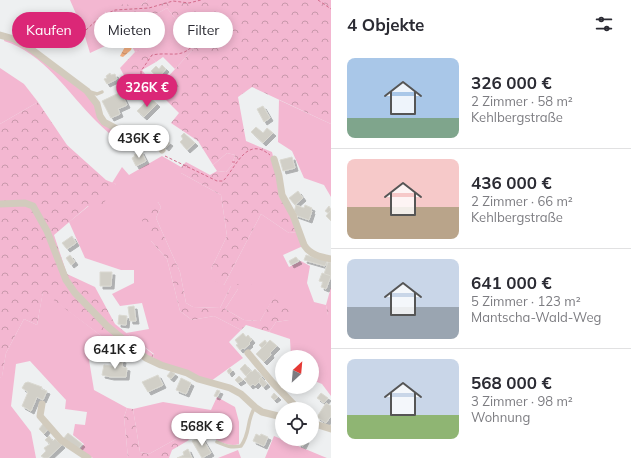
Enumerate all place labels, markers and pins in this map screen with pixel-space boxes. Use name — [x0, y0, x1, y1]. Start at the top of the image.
pin: 326K € — [114, 74, 180, 108]
pin: 436K € — [106, 125, 172, 159]
pin: 641K € — [82, 336, 148, 370]
pin: 568K € — [169, 413, 235, 447]

